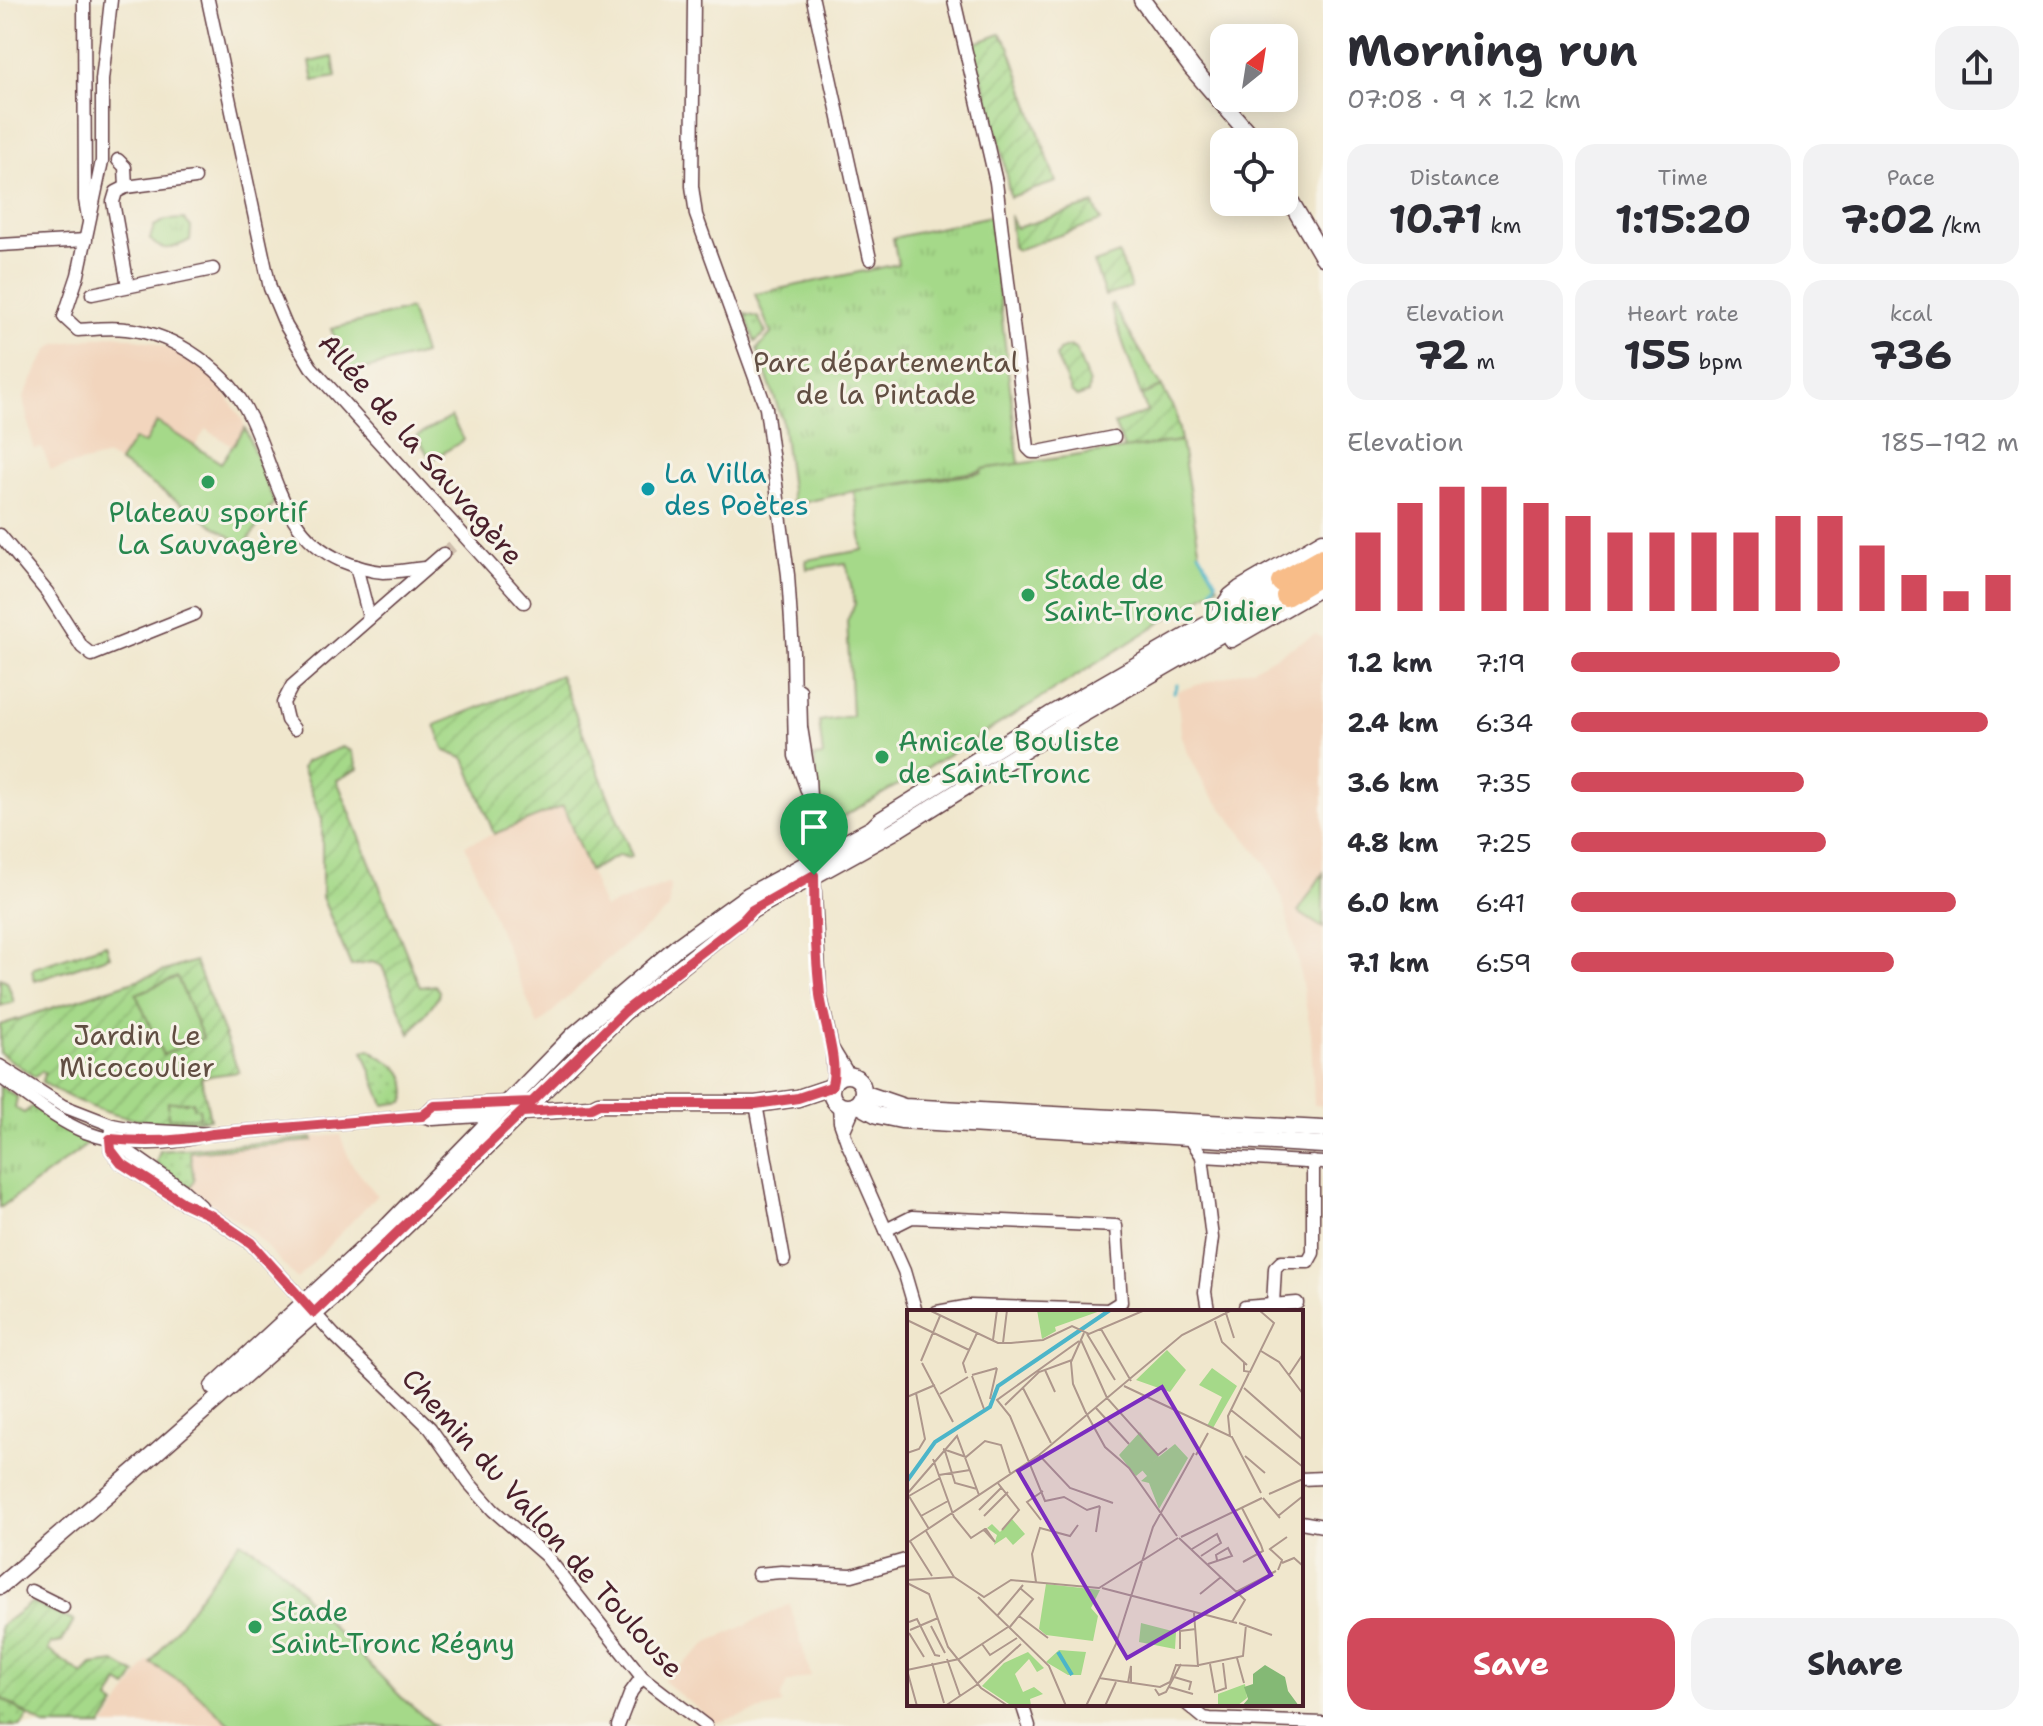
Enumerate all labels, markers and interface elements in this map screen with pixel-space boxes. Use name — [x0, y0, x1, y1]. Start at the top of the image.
text: Morning run — [1347, 21, 1638, 80]
north arrow — [1210, 24, 1298, 112]
map controls — [1210, 24, 1298, 216]
button: share — [1935, 26, 2019, 110]
text: 07:08 · 9 × 1.2 km — [1347, 81, 1581, 116]
button: locate — [1210, 128, 1298, 216]
text: Distance — [1410, 163, 1500, 192]
text: Time — [1658, 163, 1708, 192]
text: Pace — [1887, 163, 1935, 192]
text: 10.71 — [1389, 192, 1483, 246]
text: 1:15:20 — [1615, 192, 1751, 246]
text: 7:02 — [1841, 192, 1934, 246]
text: km — [1483, 211, 1521, 240]
text: /km — [1934, 211, 1981, 240]
text: Elevation — [1406, 299, 1504, 328]
text: Heart rate — [1627, 299, 1739, 328]
text: kcal — [1890, 299, 1932, 328]
street label: Allée de la Sauvagère — [310, 325, 532, 573]
text: 72 — [1415, 328, 1469, 382]
text: 155 — [1623, 328, 1691, 382]
text: 736 — [1870, 328, 1952, 382]
park label: Parc départemental de la Pintade — [753, 343, 1020, 413]
text: m — [1469, 347, 1495, 376]
text: bpm — [1691, 347, 1743, 376]
text: Elevation — [1347, 424, 1463, 459]
text: 185–192 m — [1881, 424, 2019, 459]
place label: La Villa des Poètes — [664, 454, 809, 524]
marker: Plateau sportif La Sauvagère — [199, 473, 217, 491]
marker: La Villa des Poètes — [639, 480, 657, 498]
place label: Plateau sportif La Sauvagère — [108, 493, 308, 563]
place label: Stade de Saint-Tronc Didier — [1044, 560, 1283, 630]
marker: Stade de Saint-Tronc Didier — [1019, 586, 1037, 604]
text: 1.2 km — [1347, 645, 1432, 680]
text: 7:19 — [1475, 645, 1526, 680]
text: 2.4 km — [1347, 705, 1438, 740]
text: 6:34 — [1475, 705, 1533, 740]
place label: Amicale Bouliste de Saint-Tronc — [898, 722, 1120, 792]
marker: Amicale Bouliste de Saint-Tronc — [873, 748, 891, 766]
text: 3.6 km — [1347, 765, 1439, 800]
text: 7:35 — [1475, 765, 1531, 800]
pin — [780, 793, 848, 875]
icon: arrive — [792, 805, 836, 849]
text: 4.8 km — [1347, 825, 1438, 860]
text: 7:25 — [1475, 825, 1532, 860]
text: 6.0 km — [1347, 885, 1439, 920]
text: 6:41 — [1475, 885, 1526, 920]
text: 7.1 km — [1347, 945, 1429, 980]
text: 6:59 — [1475, 945, 1532, 980]
park label: Jardin Le Micocoulier — [59, 1016, 215, 1086]
inset map — [907, 1310, 1303, 1706]
street label: Chemin du Vallon de Toulouse — [394, 1360, 692, 1686]
place label: Stade Saint-Tronc Régny — [271, 1592, 515, 1662]
marker: Stade Saint-Tronc Régny — [246, 1618, 264, 1636]
button: Save — [1347, 1618, 1675, 1710]
button: Share — [1691, 1618, 2019, 1710]

